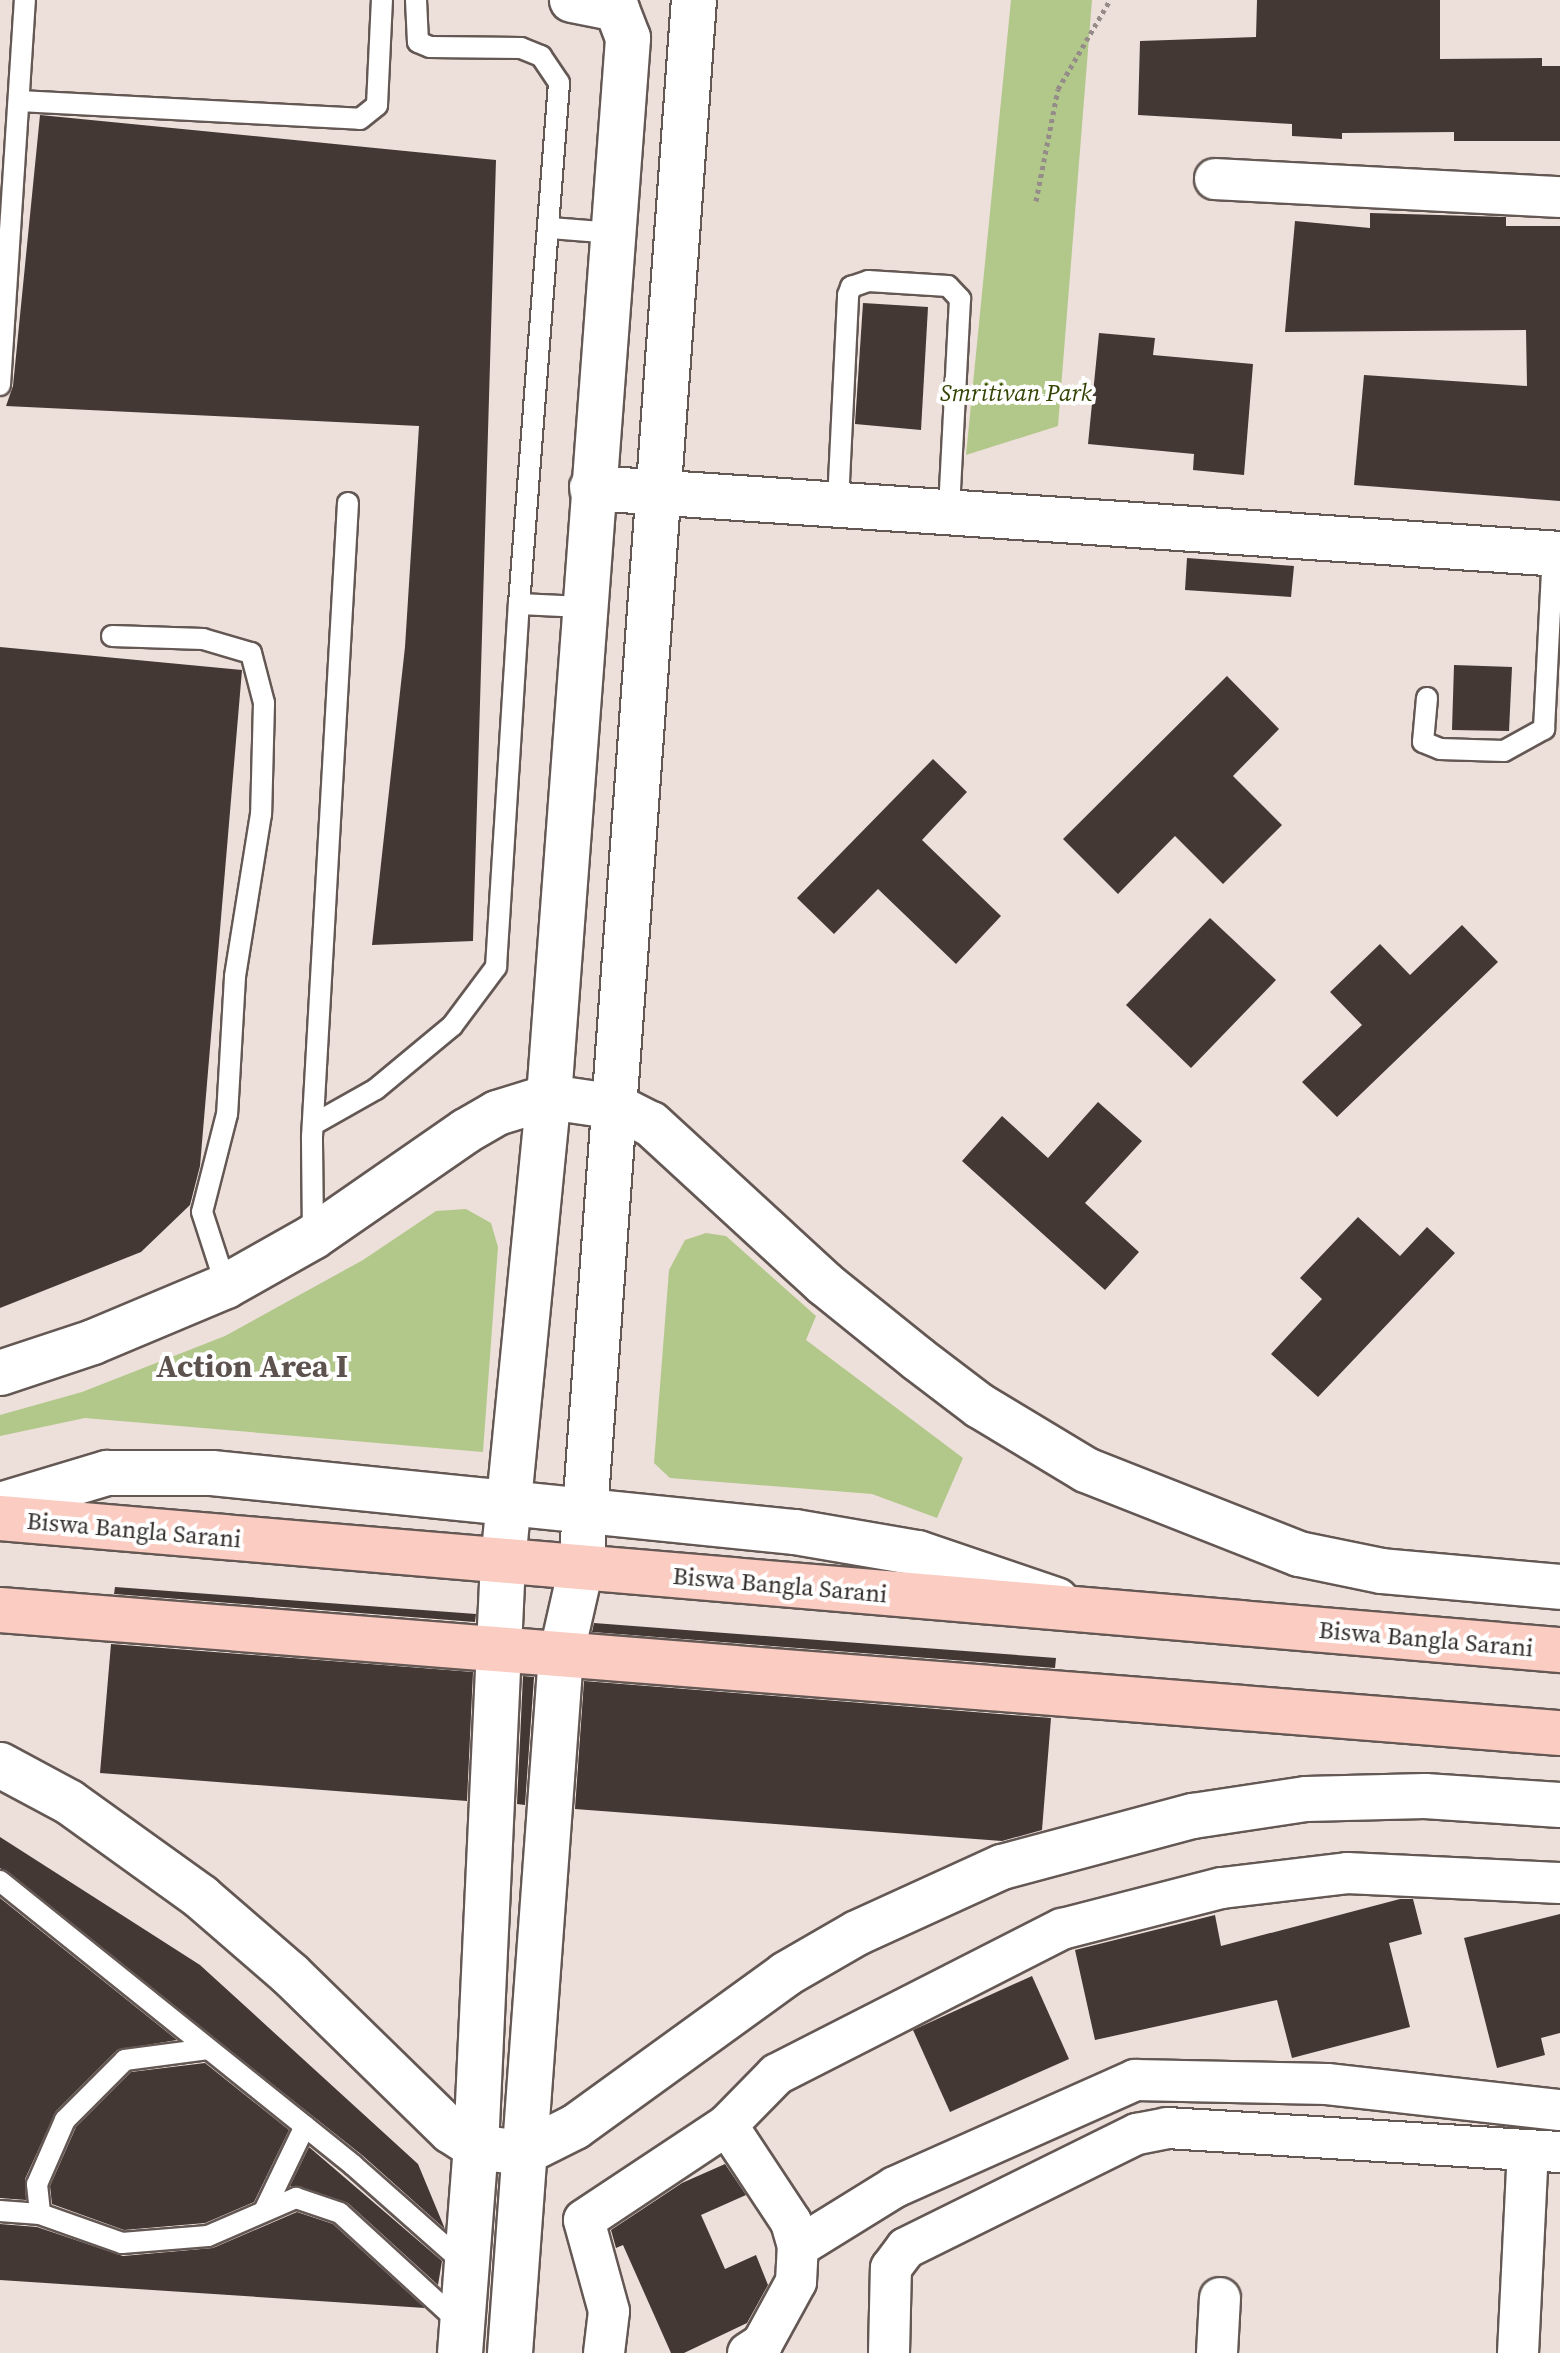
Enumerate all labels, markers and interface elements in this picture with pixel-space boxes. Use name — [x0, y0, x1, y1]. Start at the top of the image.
park label: Smritivan Park — [940, 379, 1092, 407]
district label: Action Area I — [156, 1347, 348, 1385]
street label: Biswa Bangla Sarani — [26, 1506, 242, 1554]
street label: Biswa Bangla Sarani — [672, 1561, 888, 1609]
street label: Biswa Bangla Sarani — [1318, 1615, 1534, 1663]

